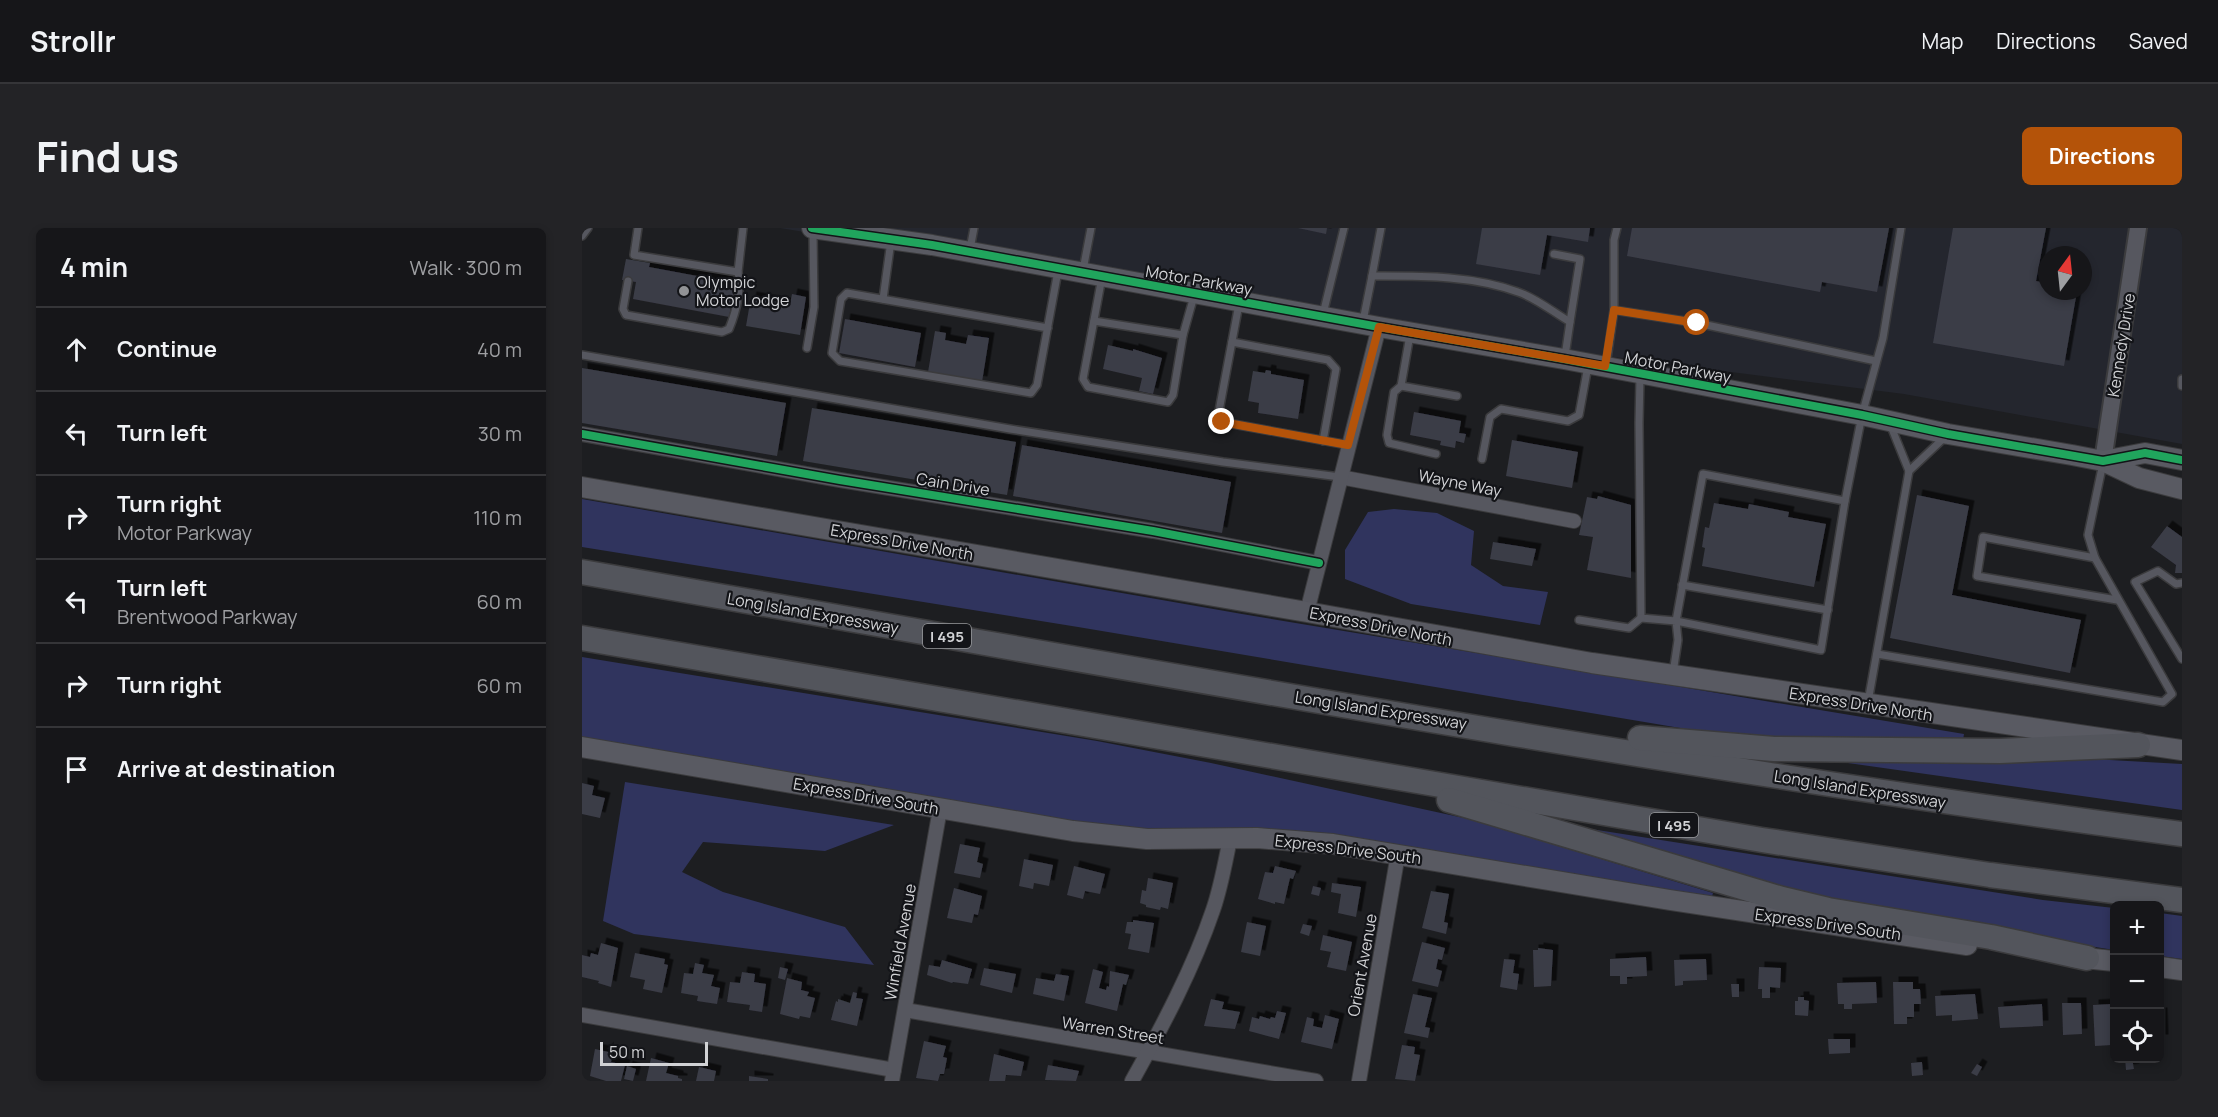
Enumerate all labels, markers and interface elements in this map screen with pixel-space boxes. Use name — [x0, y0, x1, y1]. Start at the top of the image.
text: Strollr — [30, 22, 116, 60]
text: Map — [1922, 27, 1963, 55]
text: Directions — [1996, 27, 2096, 55]
text: Saved — [2129, 27, 2188, 55]
text: Find us — [36, 127, 179, 185]
button: Directions — [2022, 127, 2182, 185]
north arrow — [2038, 246, 2092, 300]
text: 4 min — [60, 249, 128, 285]
text: Walk · 300 m — [410, 254, 522, 281]
street label: Motor Parkway — [1144, 260, 1255, 300]
place label: Olympic Motor Lodge — [696, 271, 789, 311]
marker: Olympic Motor Lodge — [677, 284, 691, 298]
street label: Kennedy Drive — [2102, 292, 2140, 398]
route start — [1683, 309, 1709, 335]
icon: ahead — [60, 333, 93, 366]
text: Continue — [117, 334, 217, 364]
text: 40 m — [477, 336, 522, 363]
street label: Motor Parkway — [1623, 346, 1734, 388]
route end — [1208, 408, 1234, 434]
icon: left — [60, 417, 93, 450]
text: Turn left — [117, 418, 207, 448]
text: 30 m — [478, 420, 522, 447]
street label: Wayne Way — [1417, 464, 1504, 502]
street label: Cain Drive — [915, 467, 991, 501]
text: Turn right — [117, 489, 222, 519]
icon: right — [60, 501, 93, 534]
text: 110 m — [473, 504, 522, 531]
text: Motor Parkway — [117, 519, 252, 546]
street label: Express Drive North — [829, 519, 975, 565]
text: Turn left — [117, 573, 207, 603]
icon: left — [60, 585, 93, 618]
street label: Long Island Expressway — [726, 587, 901, 639]
text: 60 m — [476, 588, 522, 615]
street label: Express Drive North — [1308, 601, 1454, 651]
text: Brentwood Parkway — [117, 603, 298, 630]
road number: I 495 — [923, 624, 971, 648]
icon: right — [60, 669, 93, 702]
text: Turn right — [117, 670, 222, 700]
text: 60 m — [476, 672, 522, 699]
street label: Express Drive North — [1788, 682, 1934, 726]
street label: Long Island Expressway — [1293, 686, 1469, 735]
icon: arrive — [60, 753, 93, 786]
text: Arrive at destination — [117, 754, 335, 784]
street label: Long Island Expressway — [1772, 765, 1948, 814]
street label: Express Drive South — [792, 772, 940, 820]
road number: I 495 — [1650, 813, 1698, 837]
street label: Express Drive South — [1274, 829, 1422, 869]
street label: Winfield Avenue — [879, 882, 921, 1002]
map controls — [2110, 901, 2164, 1063]
button: + — [2110, 901, 2164, 955]
street label: Express Drive South — [1754, 903, 1902, 945]
street label: Orient Avenue — [1342, 912, 1382, 1018]
button: − — [2110, 955, 2164, 1009]
button: locate — [2110, 1009, 2164, 1063]
street label: Warren Street — [1060, 1011, 1166, 1049]
scale bar — [600, 1039, 708, 1066]
text: 50 m — [609, 1041, 645, 1063]

